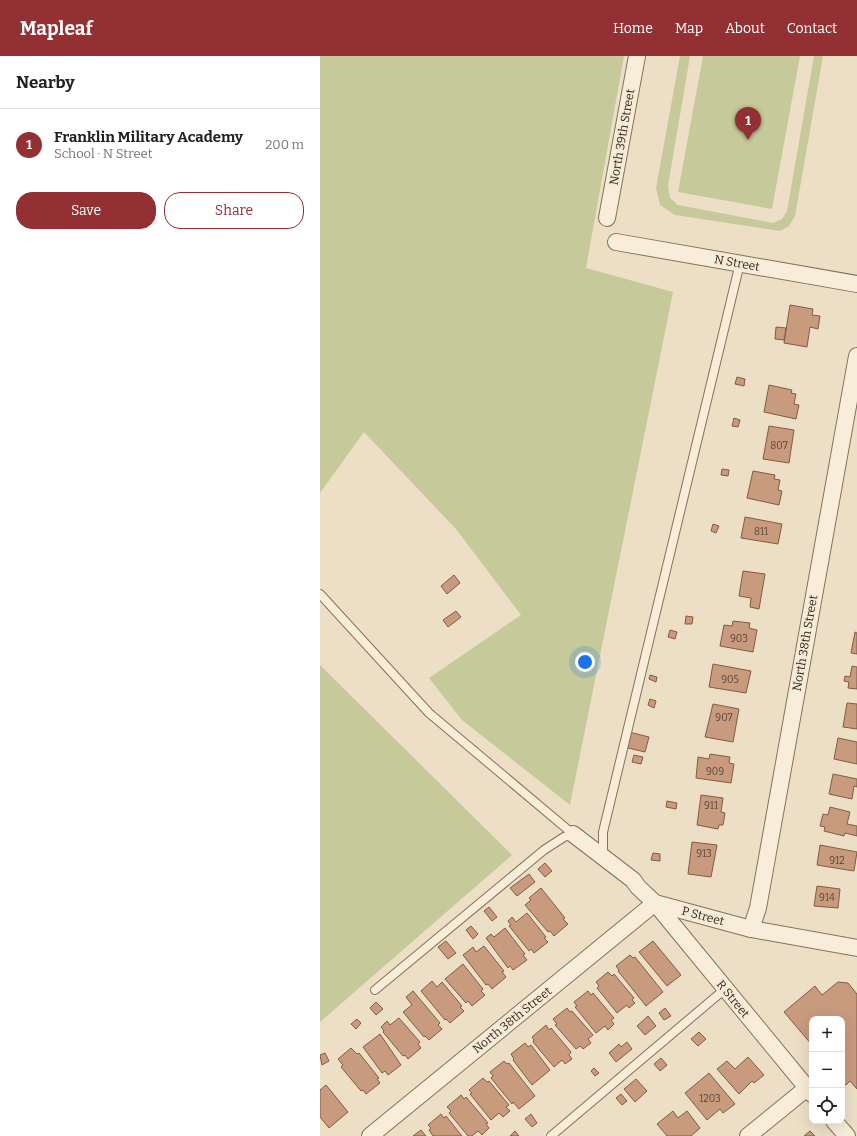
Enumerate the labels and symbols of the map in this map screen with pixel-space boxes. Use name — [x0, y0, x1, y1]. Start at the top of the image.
street label: North 39th Street — [607, 87, 637, 186]
pin: 1 — [735, 107, 761, 140]
street label: N Street — [713, 252, 761, 274]
house number: 807 — [770, 440, 788, 452]
house number: 811 — [754, 526, 768, 538]
street label: North 38th Street — [790, 593, 820, 692]
house number: 903 — [730, 633, 748, 645]
your location — [575, 652, 595, 672]
house number: 905 — [721, 674, 739, 686]
house number: 907 — [715, 712, 733, 724]
house number: 909 — [706, 766, 724, 778]
house number: 911 — [704, 800, 718, 812]
house number: 913 — [696, 848, 712, 860]
house number: 912 — [829, 855, 845, 867]
house number: 914 — [819, 892, 835, 904]
street label: P Street — [680, 904, 726, 929]
street label: R Street — [714, 977, 753, 1021]
street label: North 38th Street — [470, 983, 555, 1056]
house number: 1203 — [699, 1093, 721, 1105]

